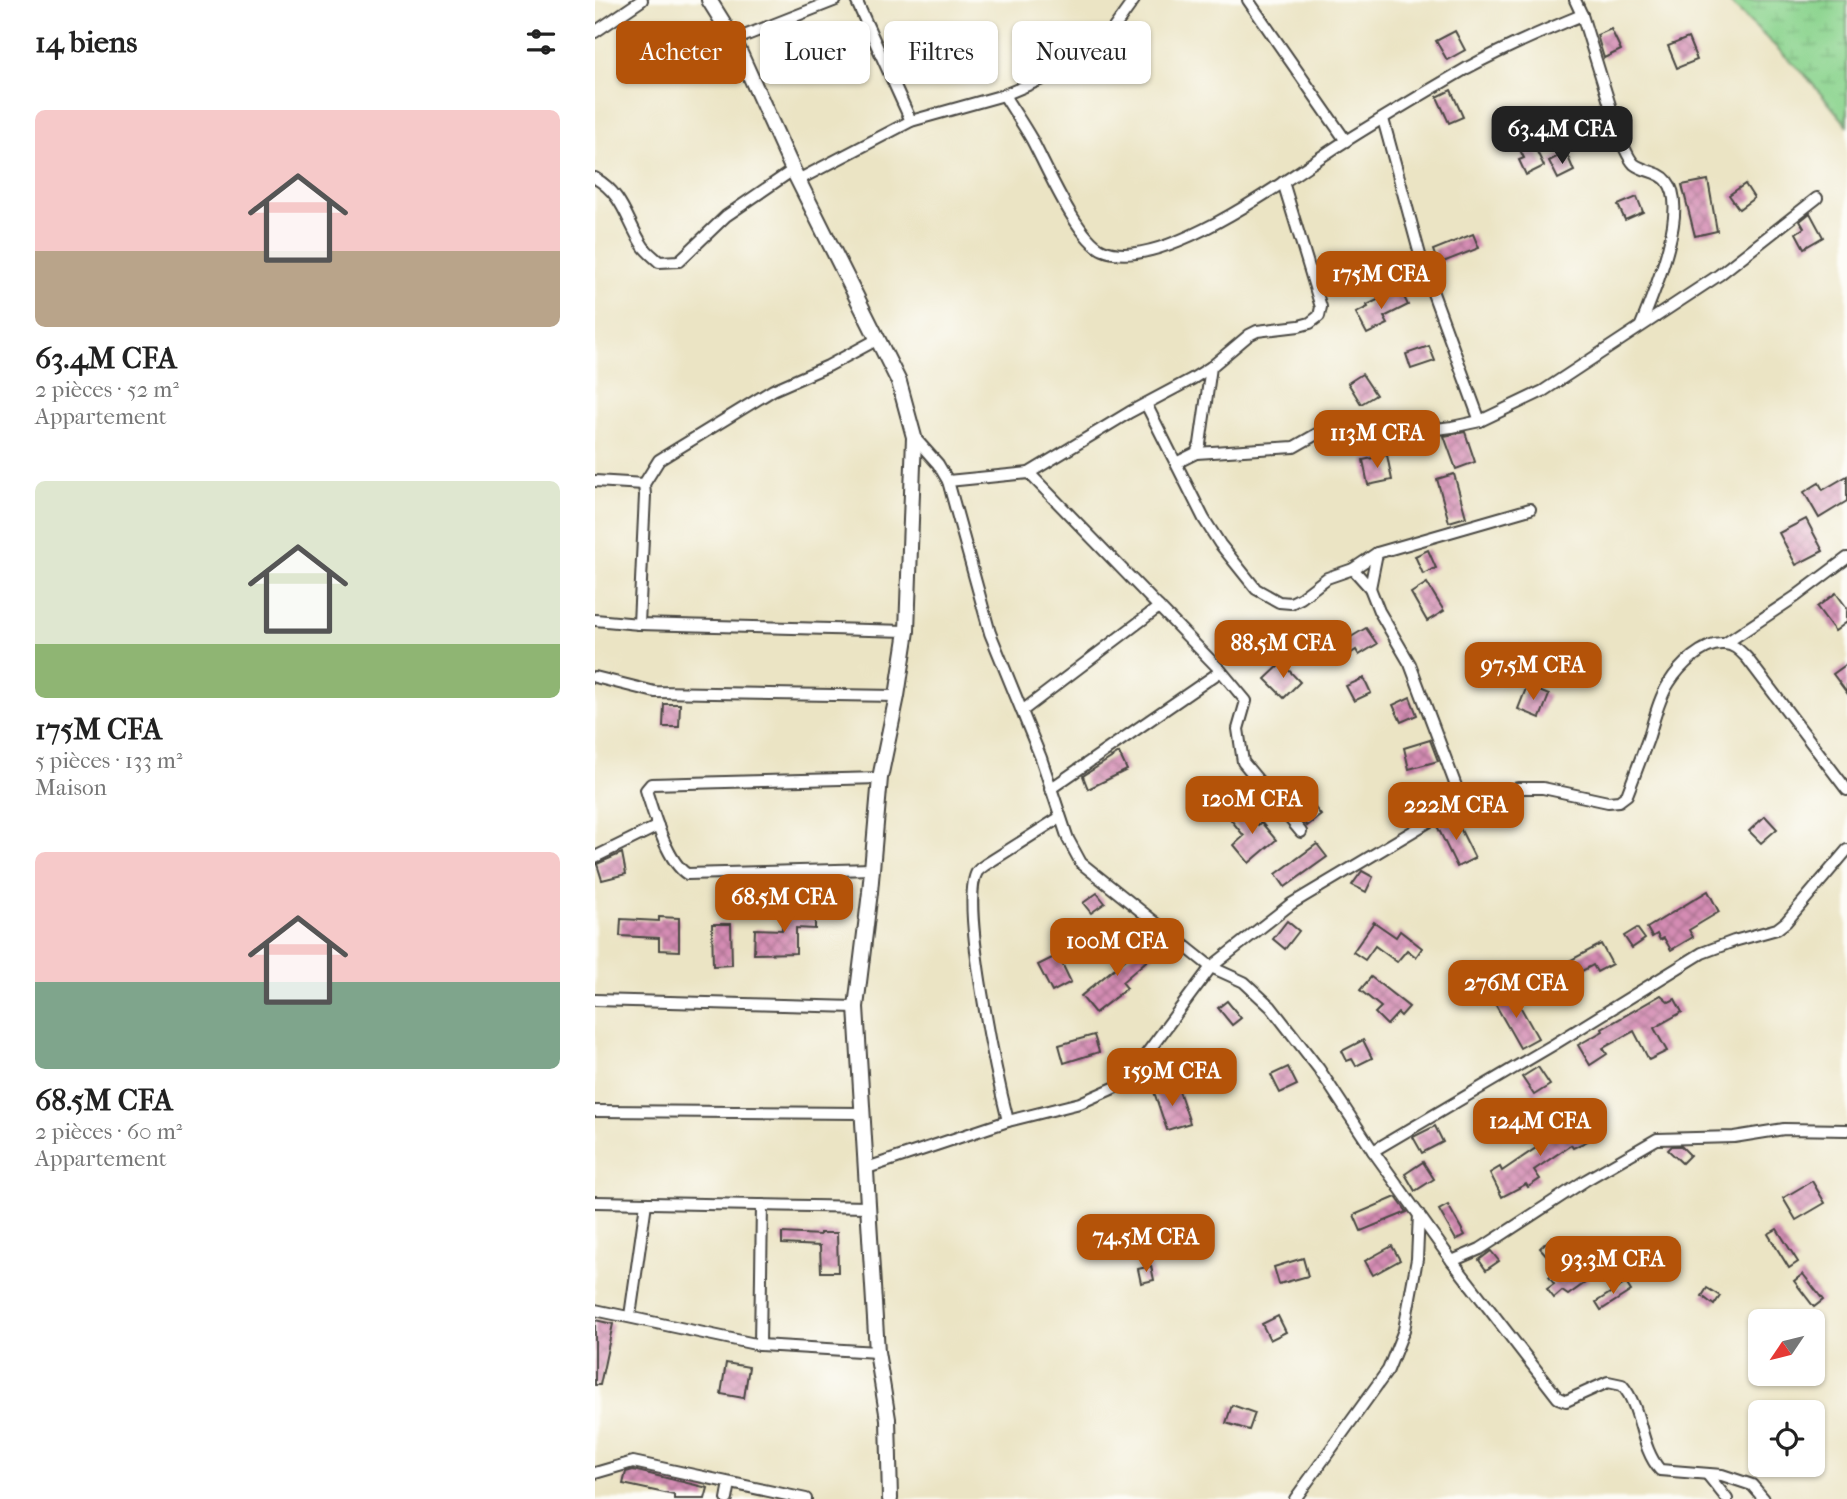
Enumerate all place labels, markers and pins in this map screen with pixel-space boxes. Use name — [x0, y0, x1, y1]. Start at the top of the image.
pin: 63.4M CFA — [1482, 106, 1642, 166]
pin: 175M CFA — [1309, 252, 1453, 311]
pin: 113M CFA — [1305, 410, 1449, 470]
pin: 88.5M CFA — [1203, 620, 1363, 680]
pin: 97.5M CFA — [1453, 642, 1613, 702]
pin: 120M CFA — [1180, 776, 1324, 836]
pin: 222M CFA — [1384, 782, 1528, 842]
pin: 68.5M CFA — [704, 874, 864, 934]
pin: 100M CFA — [1045, 918, 1189, 978]
pin: 276M CFA — [1444, 960, 1588, 1020]
pin: 159M CFA — [1100, 1048, 1244, 1108]
pin: 124M CFA — [1468, 1098, 1612, 1158]
pin: 74.5M CFA — [1066, 1214, 1226, 1274]
pin: 93.3M CFA — [1533, 1236, 1693, 1296]

